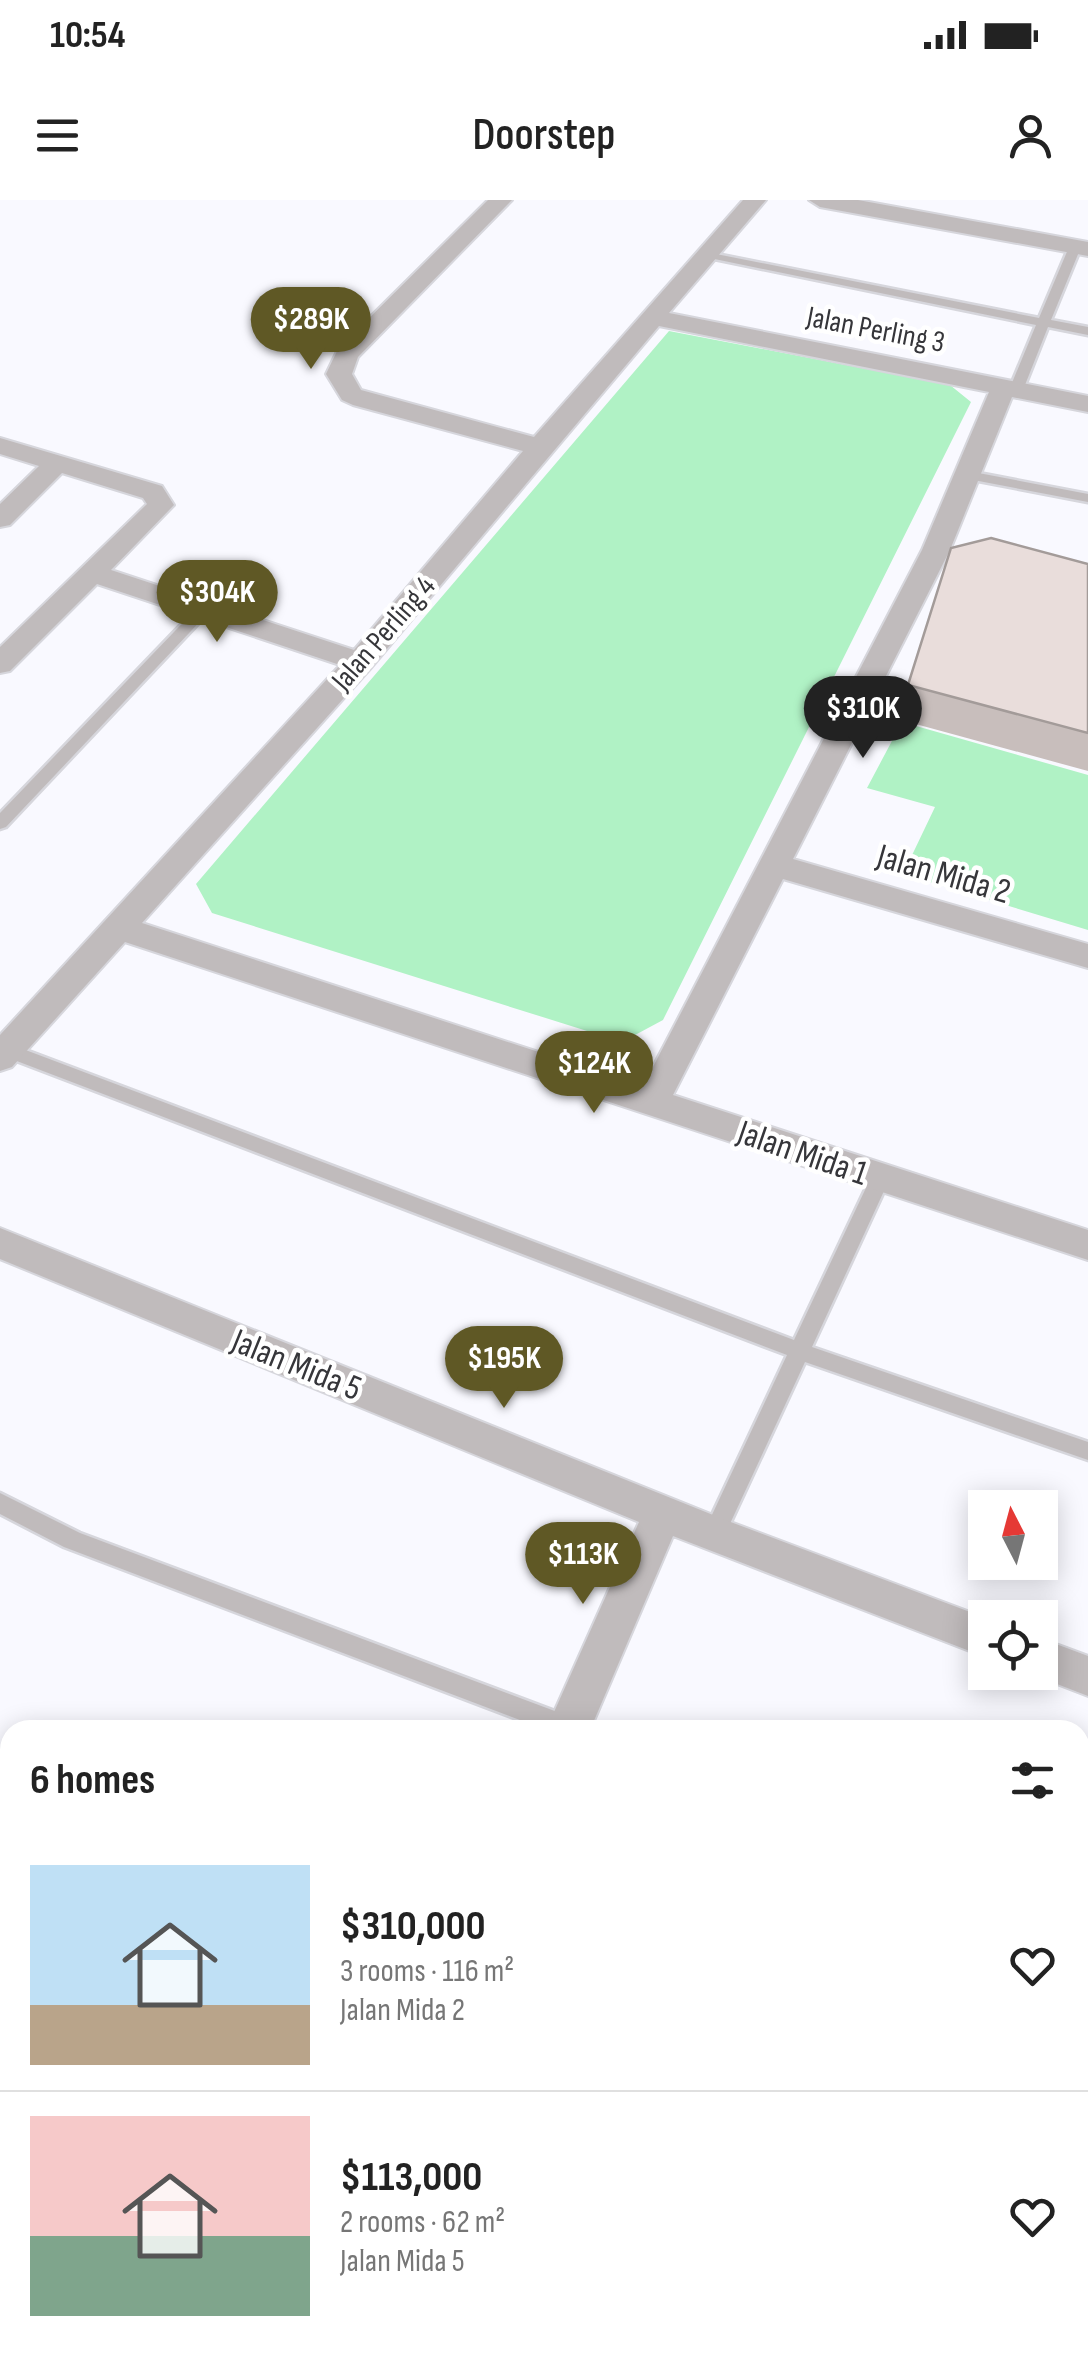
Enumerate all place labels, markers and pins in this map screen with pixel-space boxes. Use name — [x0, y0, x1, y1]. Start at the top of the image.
pin: $289K — [241, 287, 381, 372]
pin: $304K — [147, 560, 287, 645]
pin: $310K — [793, 676, 933, 761]
pin: $124K — [524, 1031, 664, 1116]
pin: $195K — [434, 1326, 574, 1411]
pin: $113K — [513, 1522, 653, 1607]

